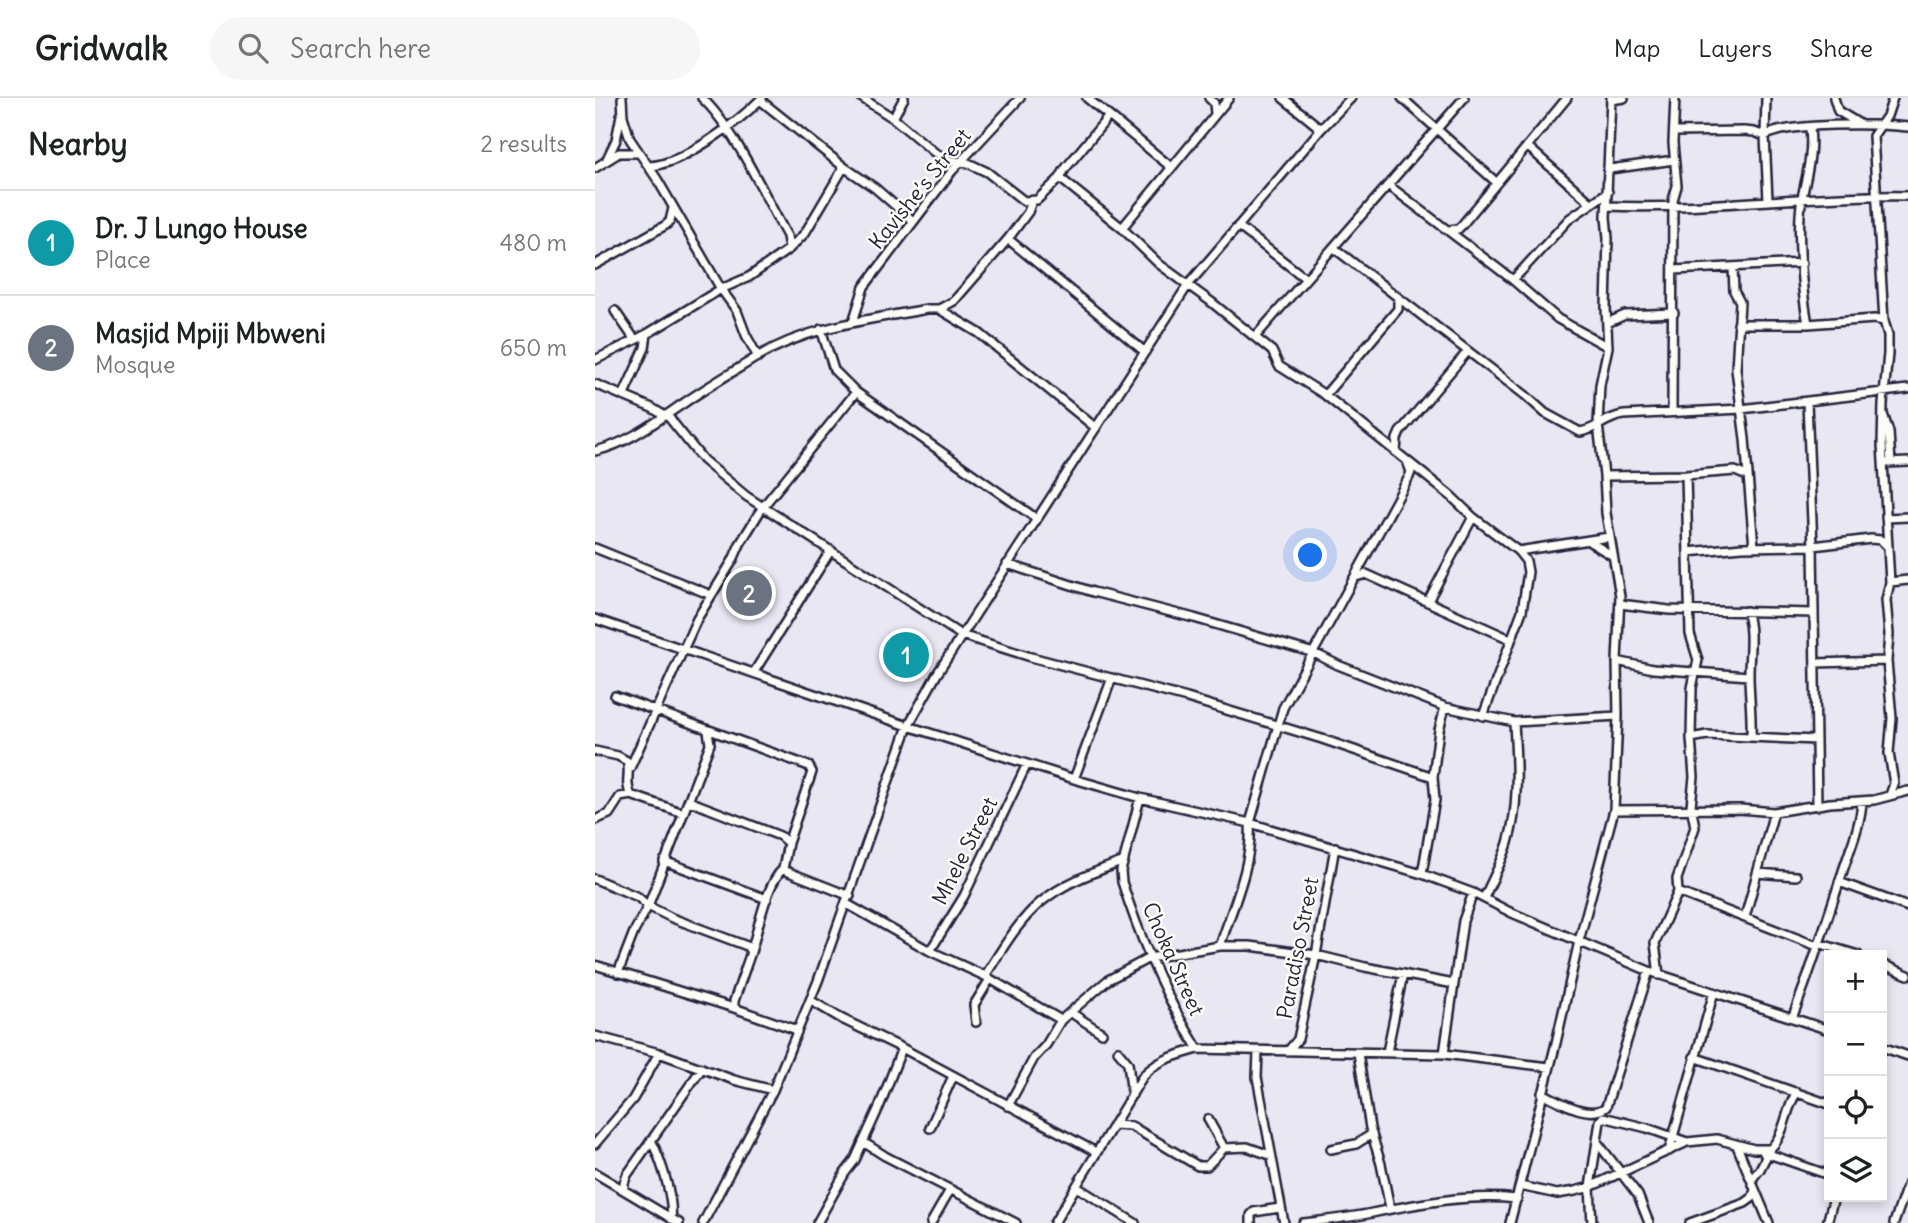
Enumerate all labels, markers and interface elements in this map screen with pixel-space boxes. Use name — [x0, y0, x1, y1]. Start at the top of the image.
search box — [210, 17, 700, 80]
text: Gridwalk — [35, 27, 168, 69]
icon: search — [234, 29, 272, 67]
text: Search here — [290, 32, 431, 65]
text: Map — [1614, 33, 1660, 63]
text: Layers — [1698, 33, 1772, 63]
text: Share — [1810, 33, 1873, 63]
street label: Kavishe’s Street — [863, 123, 977, 255]
text: Nearby — [28, 125, 128, 163]
text: 2 results — [481, 129, 567, 158]
text: Dr. J Lungo House — [95, 212, 308, 245]
text: 1 — [46, 228, 56, 257]
text: 480 m — [500, 228, 567, 257]
text: Place — [95, 245, 151, 274]
text: Masjid Mpiji Mbweni — [95, 317, 326, 350]
text: 2 — [45, 333, 57, 362]
text: 650 m — [500, 333, 567, 362]
text: Mosque — [95, 350, 175, 379]
your location — [1293, 538, 1327, 572]
pin: 2 — [726, 567, 772, 619]
pin: 1 — [883, 629, 929, 681]
street label: Mhele Street — [926, 792, 1003, 909]
street label: Paradiso Street — [1271, 875, 1324, 1021]
street label: Choka Street — [1136, 898, 1210, 1020]
map controls — [1824, 950, 1887, 1202]
button: + — [1824, 950, 1887, 1013]
button: − — [1824, 1013, 1887, 1076]
button: locate — [1824, 1076, 1887, 1139]
button: layers — [1824, 1139, 1887, 1202]

